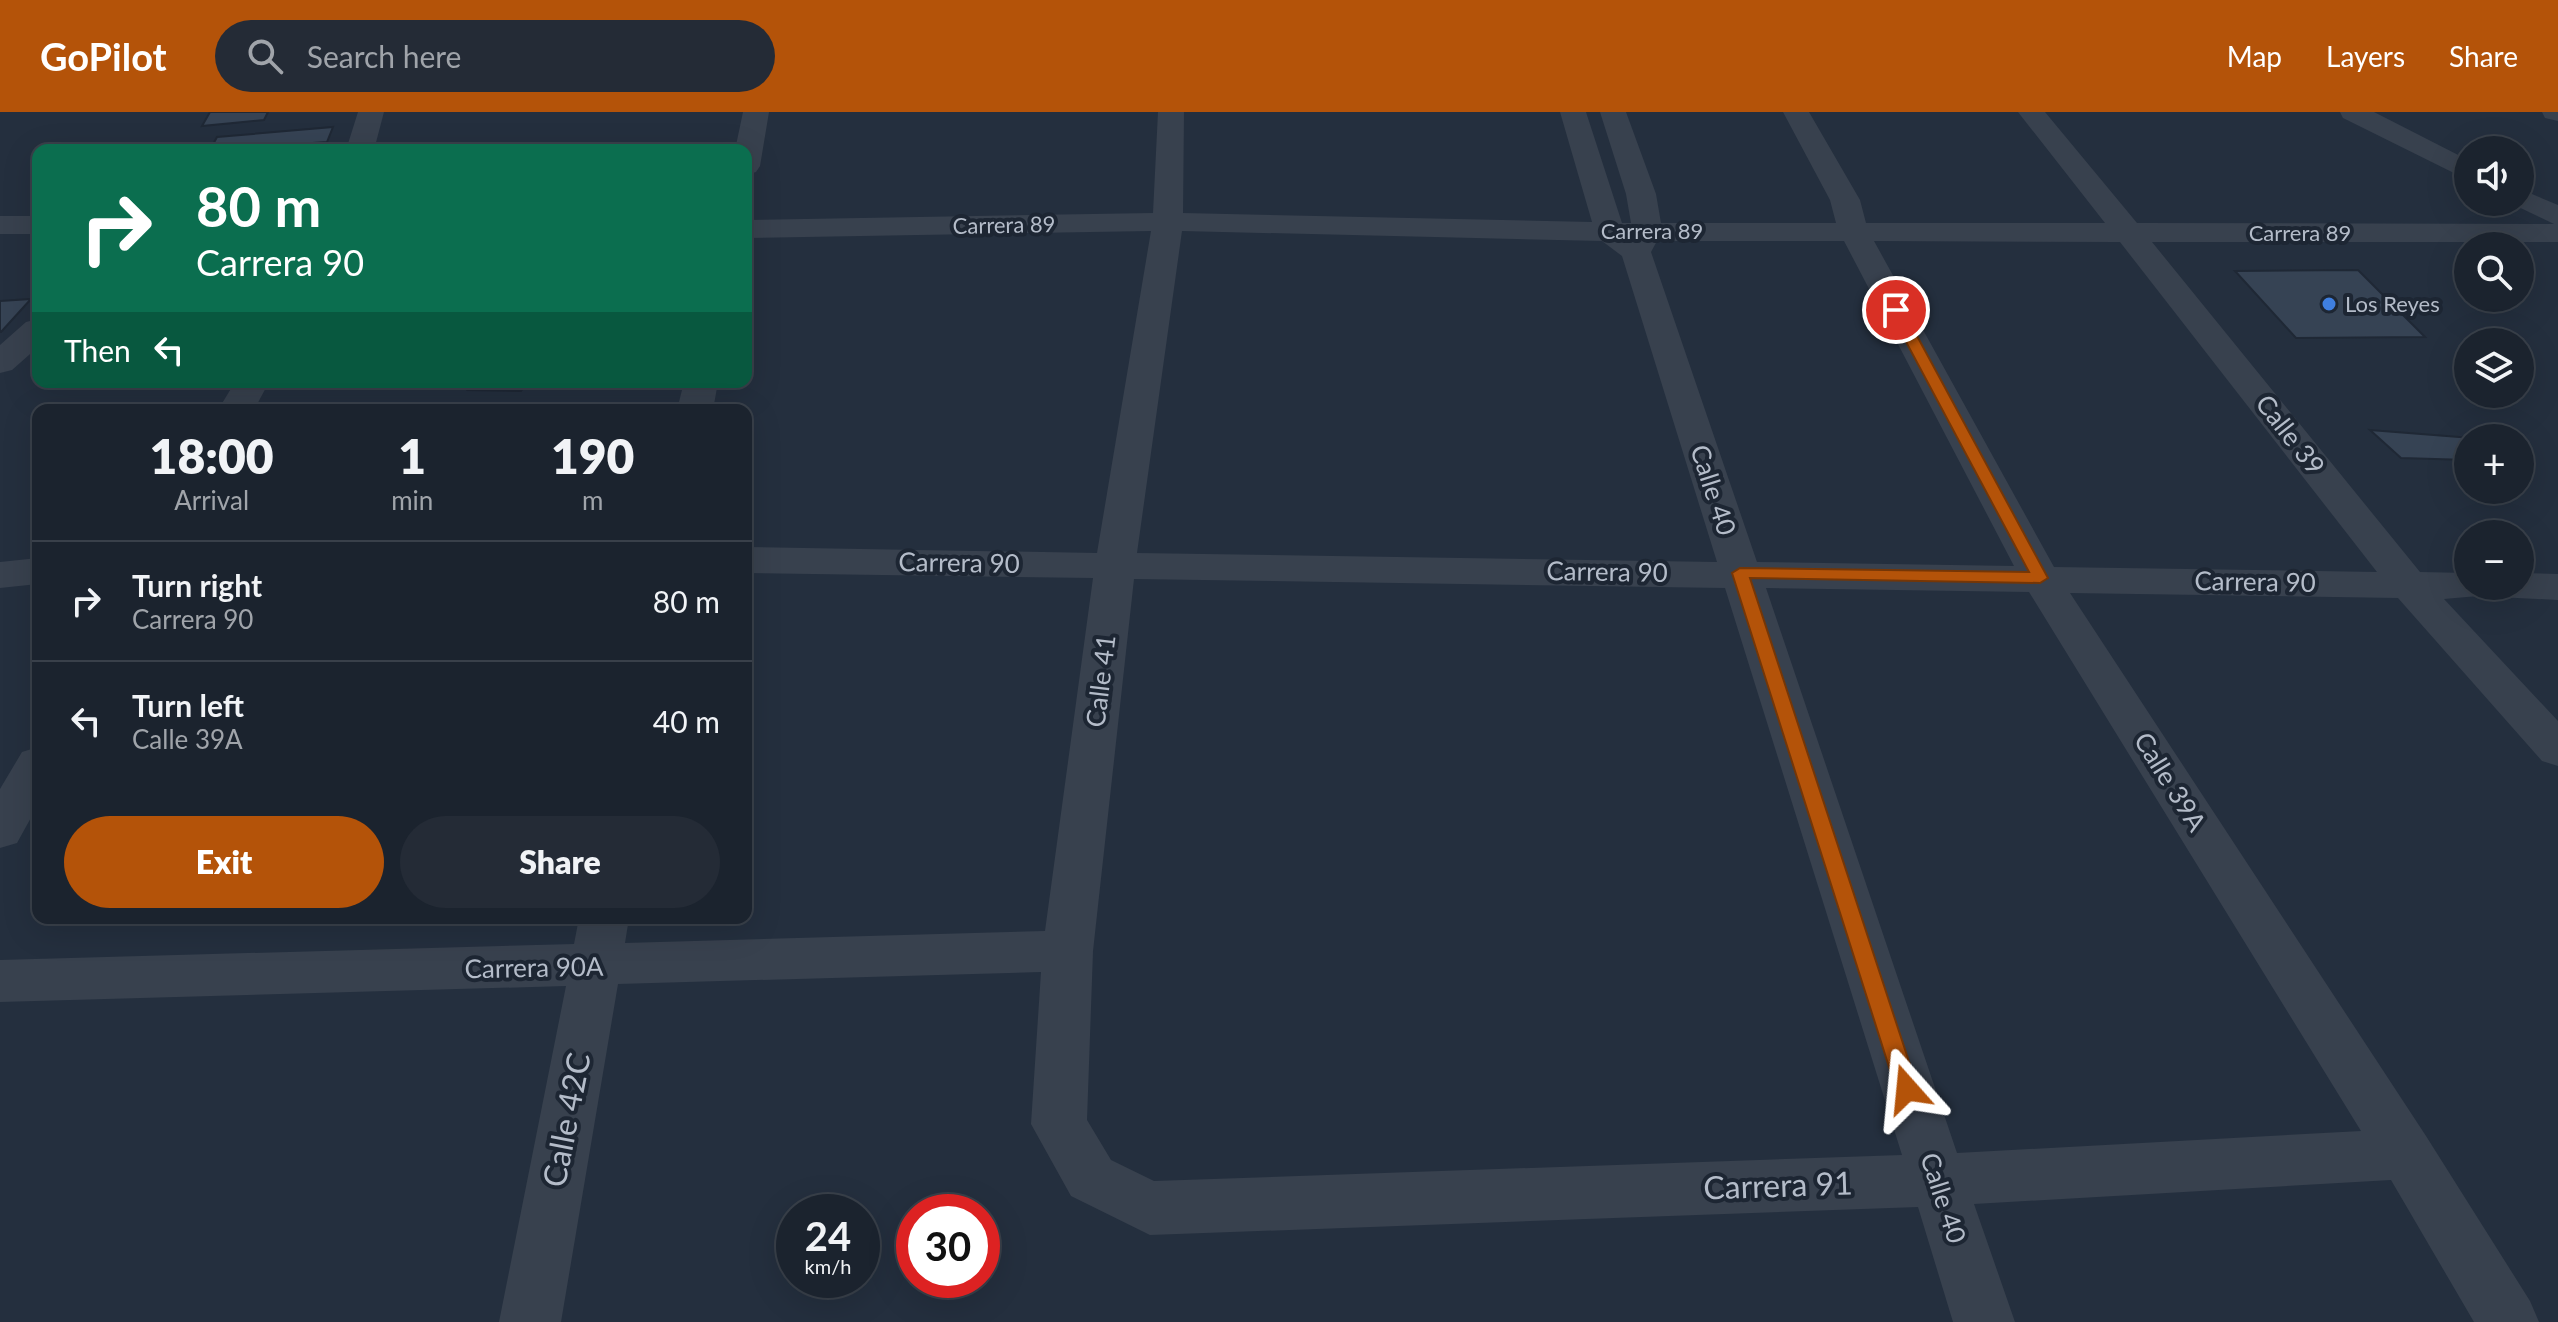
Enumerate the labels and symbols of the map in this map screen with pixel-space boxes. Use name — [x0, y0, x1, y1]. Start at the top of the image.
street label: Carrera 89 — [952, 210, 1056, 239]
street label: Carrera 89 — [1601, 217, 1703, 244]
street label: Carrera 89 — [2249, 219, 2351, 246]
pin — [1862, 276, 1930, 344]
place label: Los Reyes — [2345, 290, 2440, 317]
marker: Los Reyes — [2320, 295, 2338, 313]
street label: Calle 39 — [2250, 388, 2332, 481]
street label: Calle 40 — [1684, 440, 1744, 539]
street label: Carrera 90 — [898, 545, 1020, 579]
street label: Carrera 90 — [1546, 554, 1668, 588]
street label: Carrera 90 — [2194, 564, 2316, 598]
street label: Calle 41 — [1078, 633, 1122, 729]
street label: Calle 39A — [2128, 726, 2214, 837]
street label: Carrera 90A — [464, 950, 604, 984]
position arrow — [1865, 1047, 1949, 1131]
street label: Calle 42C — [533, 1049, 598, 1190]
street label: Calle 40 — [1914, 1148, 1974, 1247]
street label: Carrera 91 — [1703, 1162, 1853, 1207]
speed limit sign: 30 — [896, 1194, 1000, 1298]

